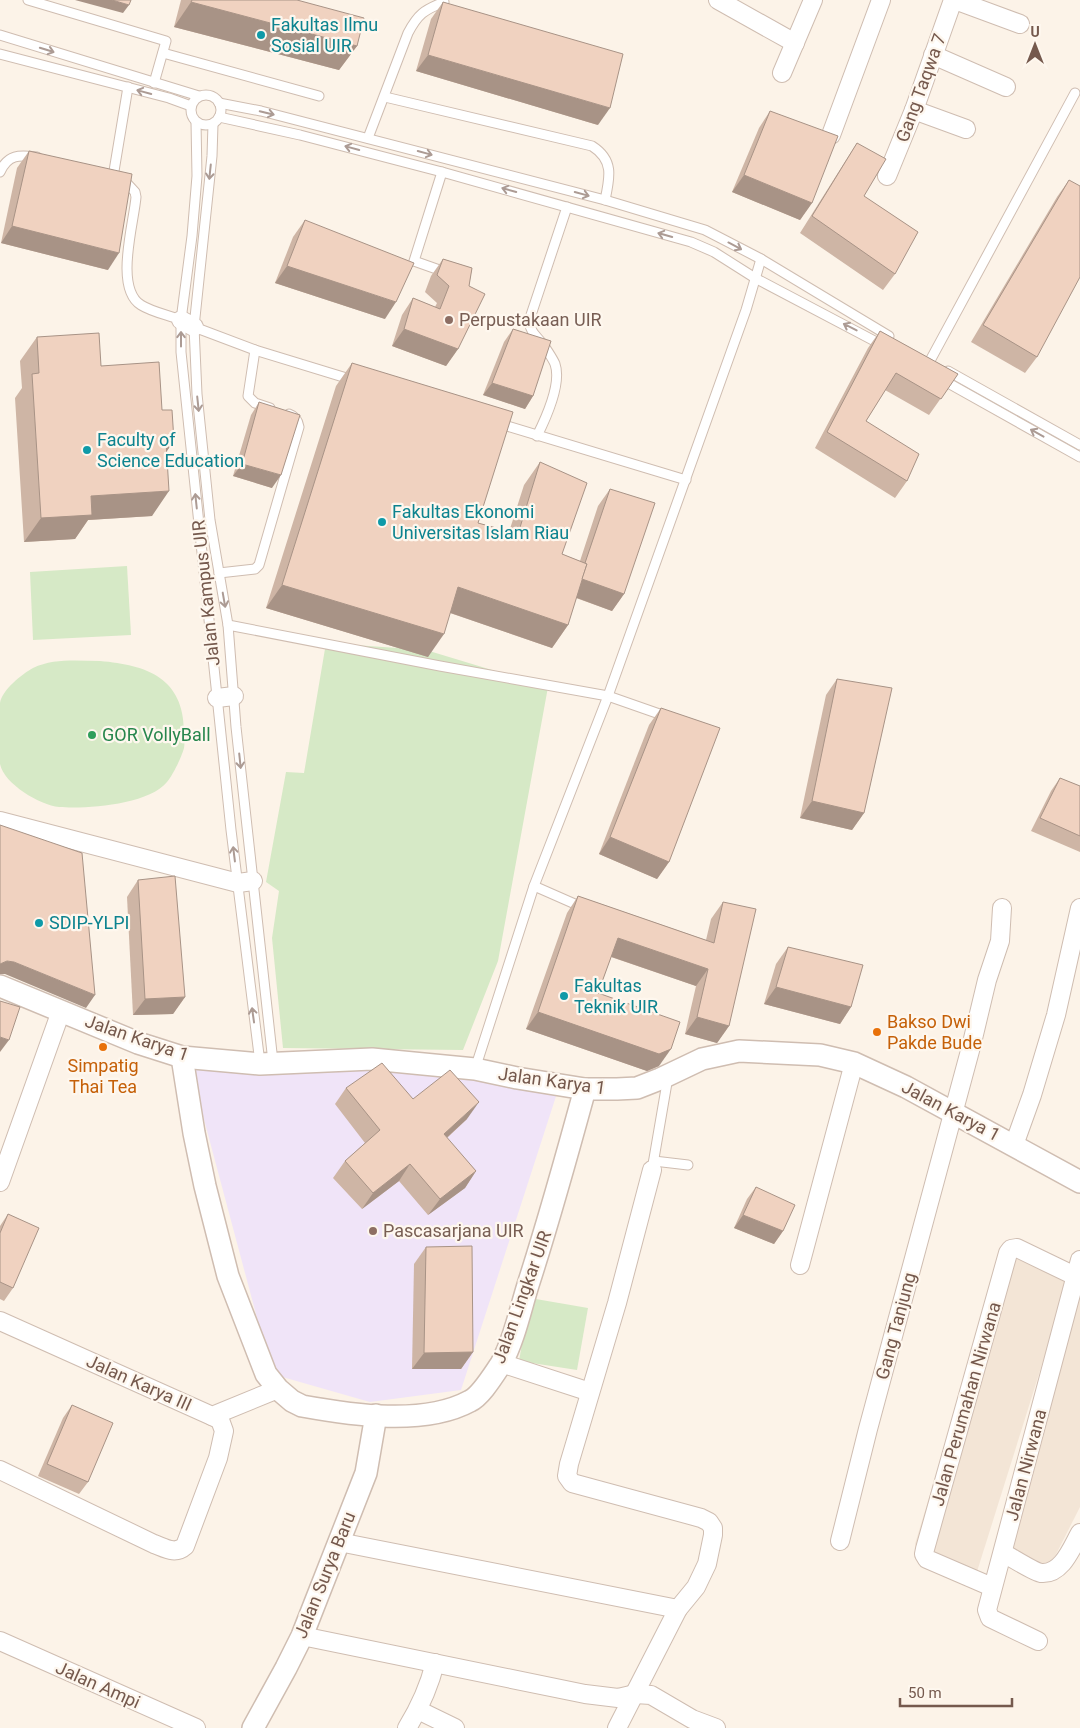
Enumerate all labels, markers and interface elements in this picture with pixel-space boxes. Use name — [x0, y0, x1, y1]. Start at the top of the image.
place label: Fakultas Ilmu Sosial UIR — [271, 14, 378, 56]
north arrow — [1010, 20, 1060, 70]
text: U — [1030, 24, 1040, 40]
marker: Fakultas Ilmu Sosial UIR — [255, 29, 267, 41]
street label: Gang Taqwa 7 — [891, 31, 950, 145]
one-way arrow — [38, 45, 54, 55]
one-way arrow — [137, 86, 153, 96]
one-way arrow — [259, 109, 275, 118]
one-way arrow — [344, 143, 360, 152]
one-way arrow — [416, 149, 432, 158]
one-way arrow — [205, 164, 215, 180]
one-way arrow — [501, 185, 517, 195]
one-way arrow — [573, 190, 589, 199]
one-way arrow — [657, 229, 673, 239]
one-way arrow — [728, 241, 743, 251]
place label: Perpustakaan UIR — [459, 309, 602, 330]
marker: Perpustakaan UIR — [443, 314, 455, 326]
one-way arrow — [843, 322, 858, 332]
one-way arrow — [176, 332, 186, 348]
one-way arrow — [193, 396, 203, 412]
one-way arrow — [1030, 428, 1045, 438]
place label: Faculty of Science Education — [97, 429, 244, 471]
marker: Faculty of Science Education — [81, 444, 93, 456]
one-way arrow — [191, 493, 201, 509]
place label: Fakultas Ekonomi Universitas Islam Riau — [392, 501, 569, 543]
marker: Fakultas Ekonomi Universitas Islam Riau — [376, 516, 388, 528]
street label: Jalan Kampus UIR — [187, 519, 224, 667]
one-way arrow — [219, 591, 229, 607]
place label: GOR VollyBall — [102, 724, 211, 745]
marker: GOR VollyBall — [86, 729, 98, 741]
one-way arrow — [235, 753, 245, 769]
one-way arrow — [229, 846, 239, 862]
place label: SDIP-YLPI — [49, 912, 129, 933]
marker: SDIP-YLPI — [33, 917, 45, 929]
place label: Fakultas Teknik UIR — [574, 975, 658, 1017]
marker: Fakultas Teknik UIR — [558, 990, 570, 1002]
one-way arrow — [248, 1008, 258, 1024]
street label: Jalan Karya 1 — [82, 1010, 192, 1065]
place label: Bakso Dwi Pakde Bude — [887, 1011, 982, 1053]
marker: Bakso Dwi Pakde Bude — [871, 1026, 883, 1038]
marker: Simpatig Thai Tea — [97, 1041, 109, 1053]
place label: Simpatig Thai Tea — [67, 1055, 139, 1097]
street label: Jalan Karya 1 — [497, 1063, 607, 1098]
street label: Jalan Karya 1 — [898, 1076, 1004, 1145]
place label: Pascasarjana UIR — [383, 1220, 524, 1241]
marker: Pascasarjana UIR — [367, 1225, 379, 1237]
street label: Jalan Lingkar UIR — [488, 1228, 555, 1366]
street label: Gang Tanjung — [871, 1270, 920, 1382]
street label: Jalan Perumahan Nirwana — [926, 1299, 1005, 1508]
street label: Jalan Karya III — [83, 1350, 195, 1415]
street label: Jalan Nirwana — [1001, 1407, 1051, 1523]
street label: Jalan Surya Baru — [290, 1508, 360, 1641]
street label: Jalan Ampi — [53, 1657, 144, 1713]
scale bar — [900, 1676, 1012, 1708]
text: 50 m — [908, 1684, 942, 1702]

